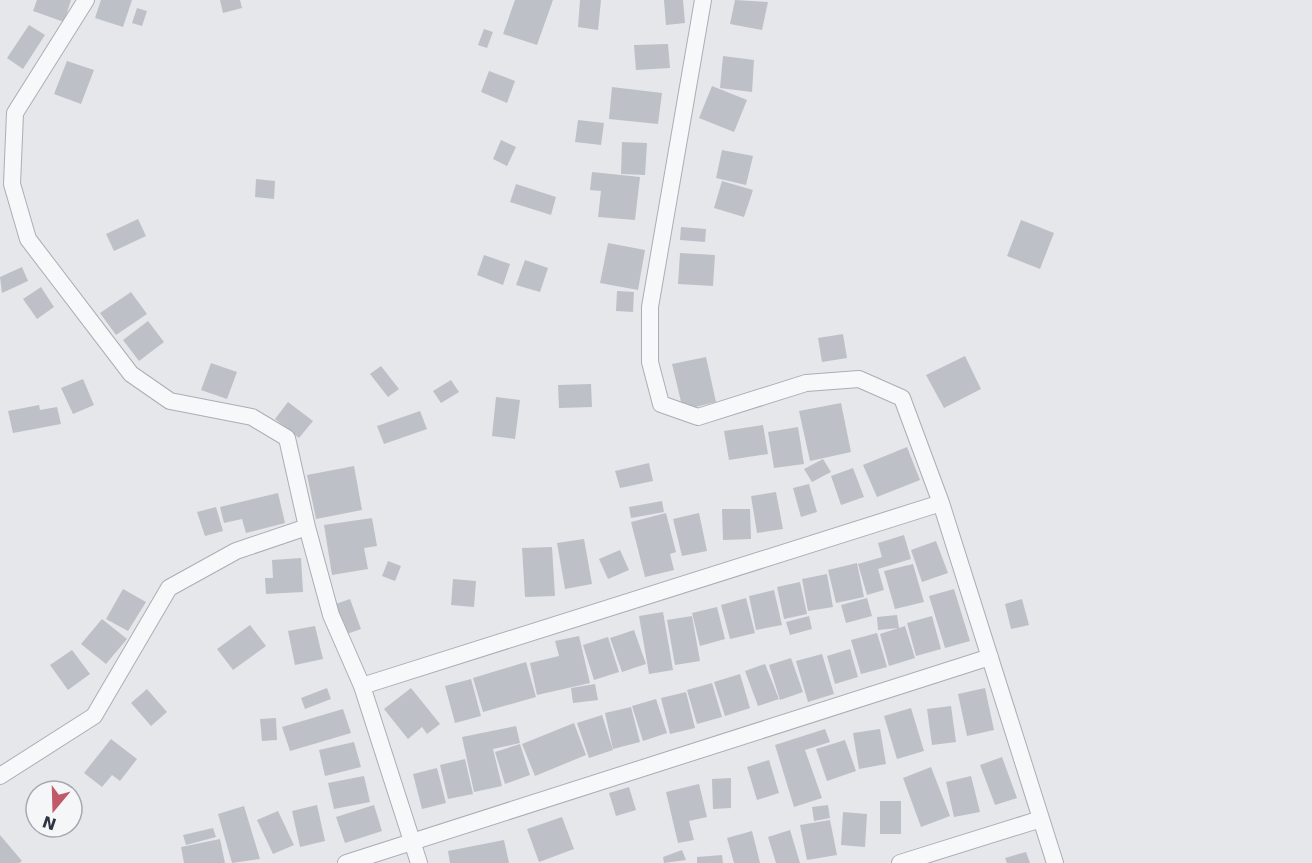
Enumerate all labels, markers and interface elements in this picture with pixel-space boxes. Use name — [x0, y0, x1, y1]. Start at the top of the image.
north arrow — [24, 779, 84, 839]
text: N — [40, 812, 59, 834]

